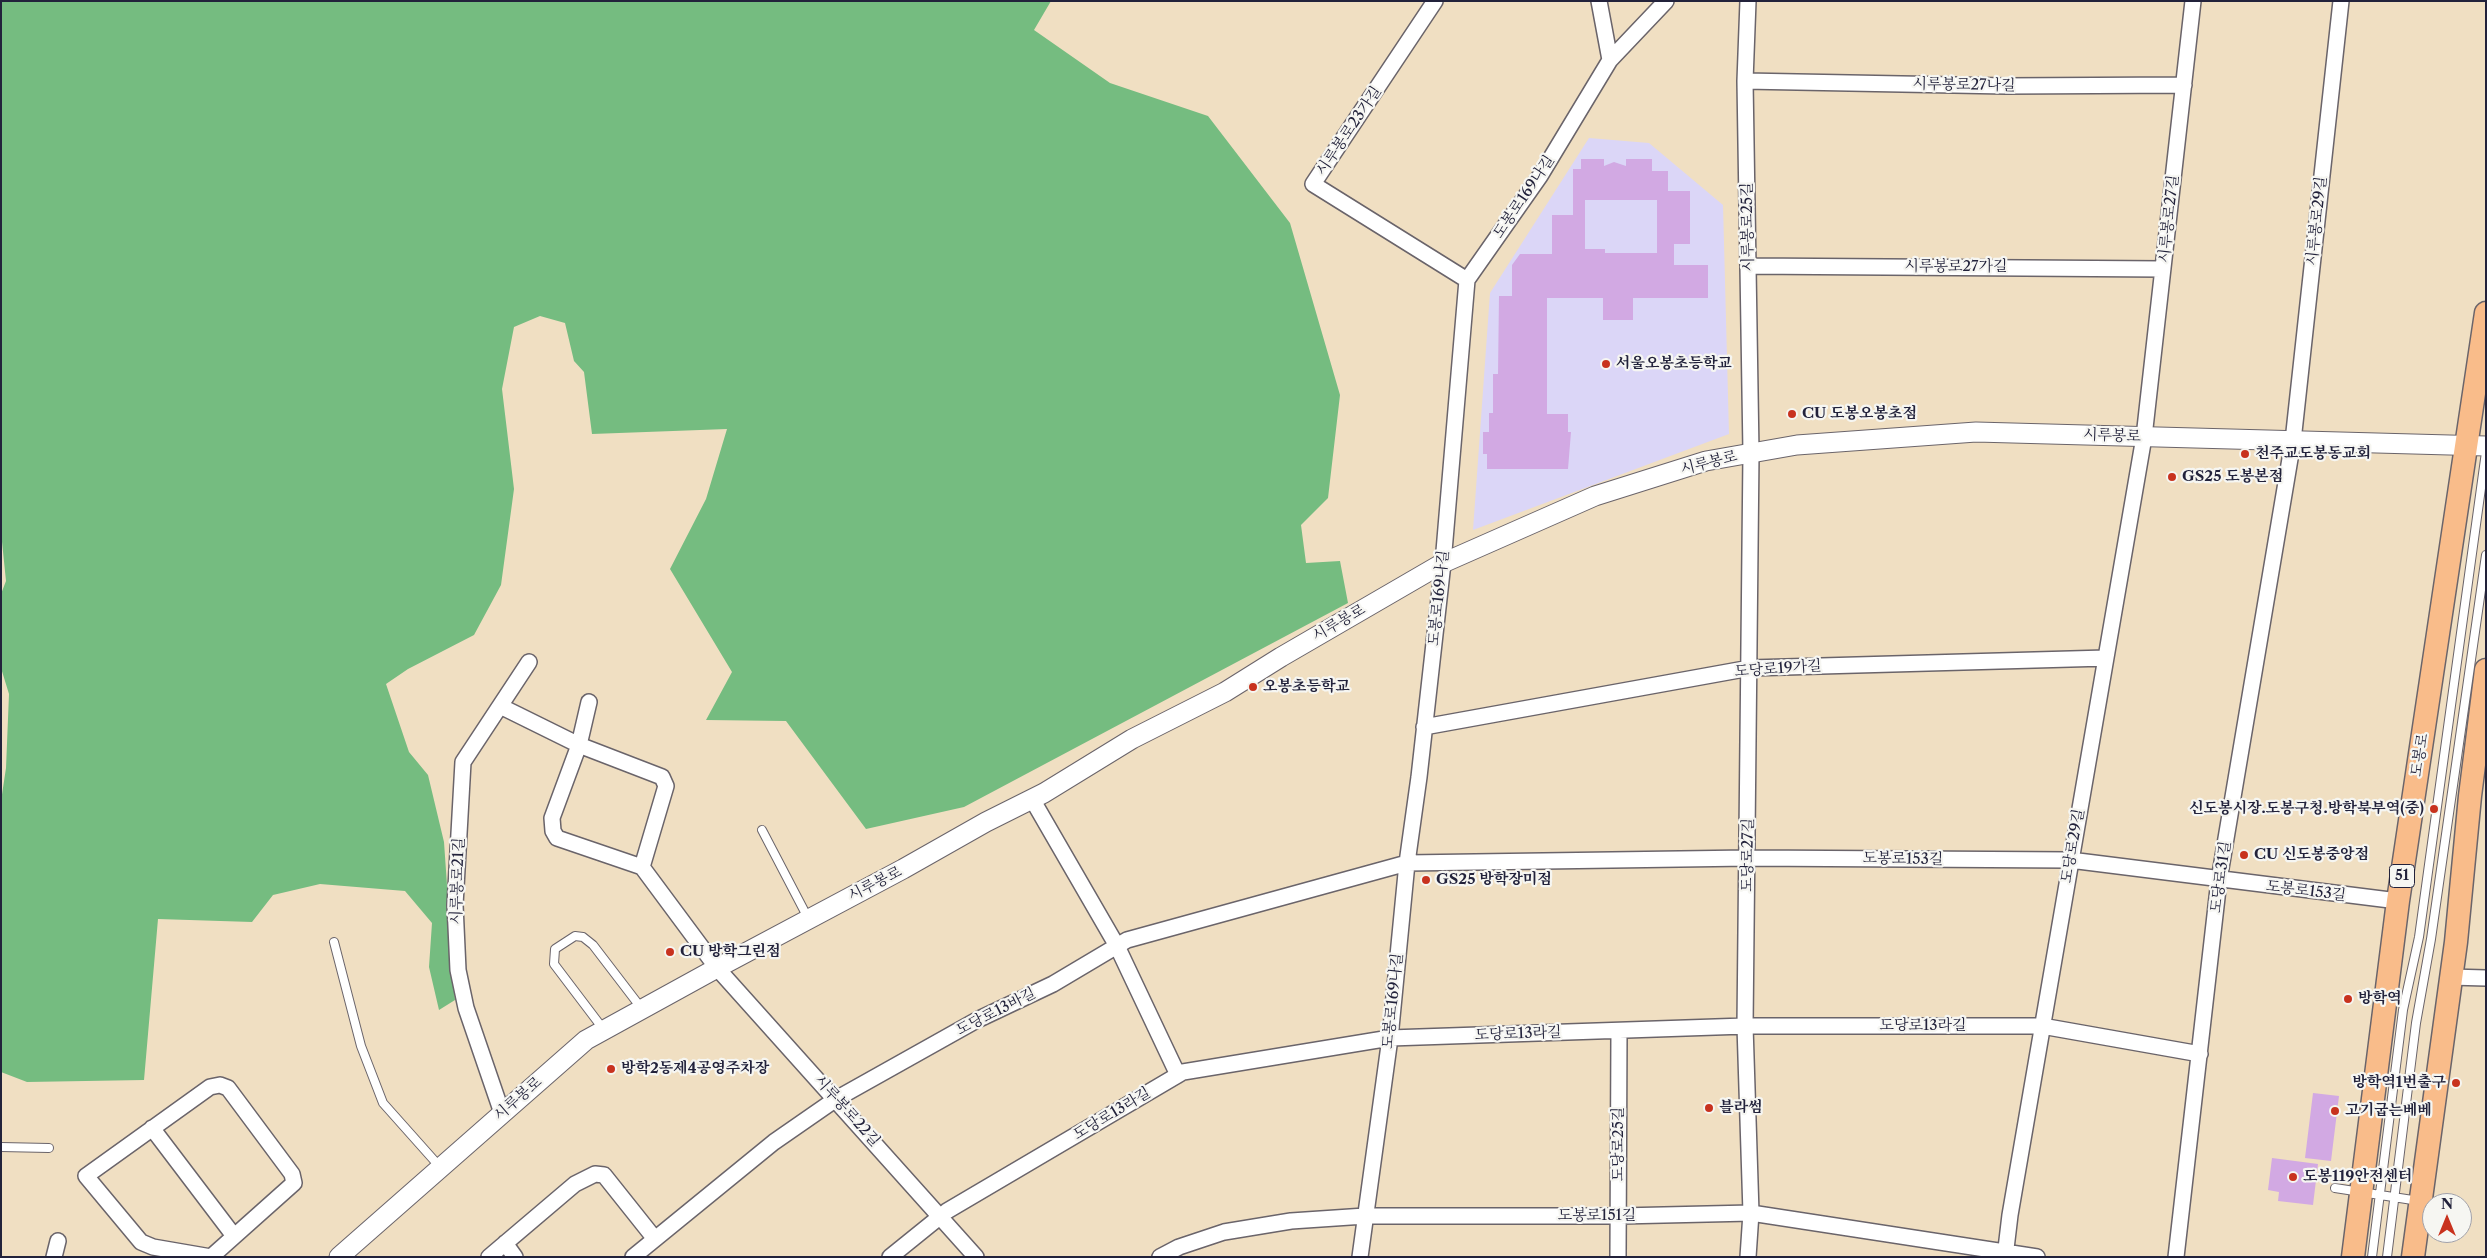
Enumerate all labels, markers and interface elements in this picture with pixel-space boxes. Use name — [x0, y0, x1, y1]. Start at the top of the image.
street label: 시루봉로27나길 — [1912, 75, 2016, 95]
street label: 시루봉로23가길 — [1313, 83, 1385, 179]
street label: 도봉로169나길 — [1490, 152, 1558, 242]
street label: 시루봉로27길 — [2155, 174, 2183, 264]
street label: 시루봉로29길 — [2303, 175, 2331, 267]
street label: 시루봉로25길 — [1738, 182, 1758, 272]
street label: 시루봉로27가길 — [1905, 258, 2007, 276]
place label: 서울오봉초등학교 — [1616, 355, 1732, 373]
marker: 서울오봉초등학교 — [1600, 358, 1612, 370]
place label: CU 도봉오봉초점 — [1802, 405, 1917, 423]
marker: CU 도봉오봉초점 — [1786, 408, 1798, 420]
street label: 시루봉로 — [2083, 426, 2141, 446]
place label: 천주교도봉동교회 — [2255, 445, 2371, 463]
street label: 시루봉로 — [1679, 447, 1739, 479]
marker: 천주교도봉동교회 — [2239, 448, 2251, 460]
place label: GS25 도봉본점 — [2182, 468, 2283, 486]
marker: GS25 도봉본점 — [2166, 471, 2178, 483]
street label: 도봉로169나길 — [1425, 549, 1453, 647]
street label: 시루봉로 — [1309, 601, 1369, 645]
street label: 도당로19가길 — [1734, 657, 1822, 681]
place label: 오봉초등학교 — [1263, 678, 1350, 696]
marker: 오봉초등학교 — [1247, 681, 1259, 693]
street label: 도봉로 — [2408, 732, 2432, 778]
place label: 신도봉시장.도봉구청.방학북부역(중) — [2189, 800, 2424, 818]
marker: 신도봉시장.도봉구청.방학북부역(중) — [2428, 803, 2440, 815]
street label: 도당로29길 — [2058, 807, 2088, 885]
street label: 도당로27길 — [1738, 818, 1758, 892]
street label: 시루봉로21길 — [447, 837, 469, 925]
street label: 도당로31길 — [2207, 840, 2235, 914]
place label: CU 신도봉중앙점 — [2254, 846, 2369, 864]
street label: 도봉로153길 — [1863, 849, 1943, 869]
marker: CU 신도봉중앙점 — [2238, 849, 2250, 861]
street label: 시루봉로 — [845, 863, 905, 905]
road number: 51 — [2390, 864, 2414, 888]
place label: GS25 방학장미점 — [1436, 871, 1552, 889]
marker: GS25 방학장미점 — [1420, 874, 1432, 886]
street label: 도봉로153길 — [2265, 877, 2347, 905]
place label: CU 방학그린점 — [680, 943, 780, 961]
marker: CU 방학그린점 — [664, 946, 676, 958]
street label: 도봉로169나길 — [1379, 952, 1407, 1050]
street label: 도당로13바길 — [953, 984, 1039, 1040]
place label: 방학역 — [2358, 990, 2401, 1008]
marker: 방학역 — [2342, 993, 2354, 1005]
street label: 도당로13라길 — [1879, 1017, 1967, 1035]
street label: 도당로13라길 — [1474, 1023, 1562, 1045]
place label: 방학2동제4공영주차장 — [621, 1060, 769, 1078]
marker: 방학2동제4공영주차장 — [605, 1063, 617, 1075]
street label: 시루봉로22길 — [810, 1072, 884, 1150]
street label: 시루봉로 — [490, 1073, 546, 1125]
place label: 방학역1번출구 — [2352, 1074, 2446, 1092]
marker: 방학역1번출구 — [2450, 1077, 2462, 1089]
street label: 도당로13라길 — [1070, 1084, 1154, 1144]
place label: 블라썸 — [1719, 1099, 1762, 1117]
marker: 블라썸 — [1703, 1102, 1715, 1114]
place label: 고기굽는베베 — [2345, 1102, 2432, 1120]
marker: 고기굽는베베 — [2329, 1105, 2341, 1117]
street label: 도당로25길 — [1610, 1107, 1628, 1181]
place label: 도봉119안전센터 — [2303, 1168, 2412, 1186]
marker: 도봉119안전센터 — [2287, 1171, 2299, 1183]
north arrow — [2422, 1193, 2472, 1243]
text: N — [2441, 1195, 2453, 1213]
street label: 도봉로151길 — [1558, 1207, 1636, 1225]

